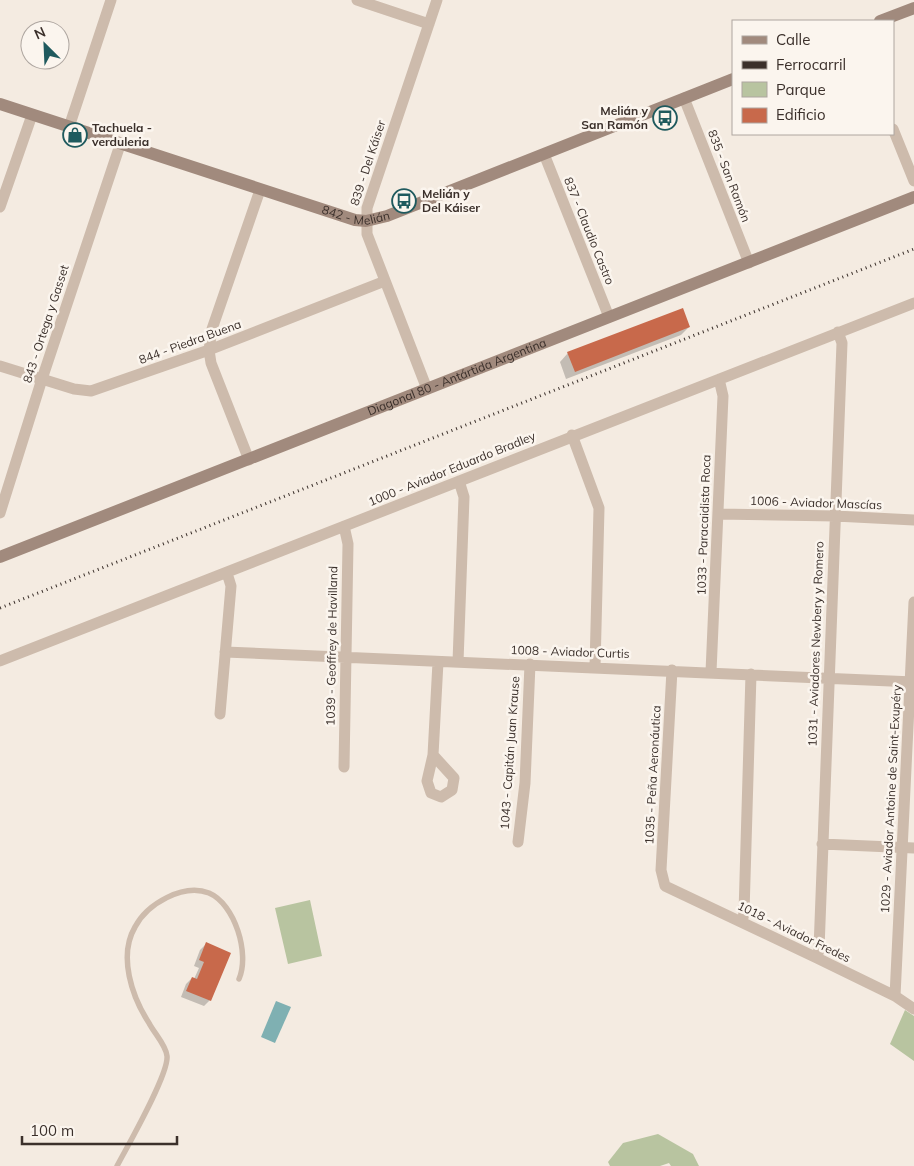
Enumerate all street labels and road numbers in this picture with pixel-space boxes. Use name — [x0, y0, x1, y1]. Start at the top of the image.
street label: 839 - Del Káiser — [347, 118, 389, 207]
street label: 835 - San Ramón — [705, 128, 754, 224]
street label: 837 - Claudio Castro — [561, 175, 618, 287]
street label: 842 - Melián — [320, 202, 391, 228]
street label: 843 - Ortega y Gasset — [19, 263, 72, 385]
street label: 844 - Piedra Buena — [137, 316, 243, 367]
street label: Diagonal 80 - Antártida Argentina — [365, 335, 548, 419]
street label: 1000 - Aviador Eduardo Bradley — [366, 428, 538, 509]
street label: 1033 - Paracaidista Roca — [694, 454, 713, 596]
street label: 1006 - Aviador Mascías — [750, 493, 882, 512]
street label: 1031 - Aviadores Newbery y Romero — [804, 541, 827, 747]
street label: 1039 - Geoffrey de Havilland — [323, 566, 340, 726]
street label: 1008 - Aviador Curtis — [510, 642, 630, 661]
street label: 1043 - Capitán Juan Krause — [497, 676, 522, 830]
street label: 1029 - Aviador Antoine de Saint-Exupéry — [877, 684, 904, 914]
street label: 1035 - Peña Aeronáutica — [641, 705, 664, 845]
street label: 1018 - Aviador Fredes — [735, 898, 853, 965]

